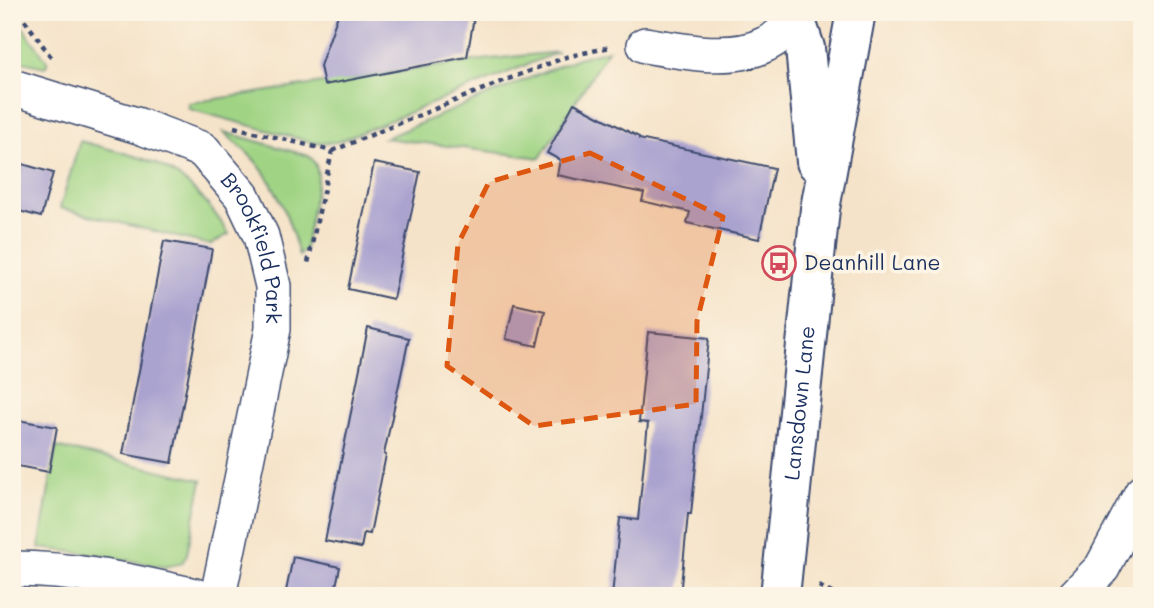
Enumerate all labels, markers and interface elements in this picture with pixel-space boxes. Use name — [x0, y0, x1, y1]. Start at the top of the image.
street label: Brookfield Park — [216, 166, 288, 324]
bus stop icon: Deanhill Lane — [760, 244, 798, 282]
place label: Deanhill Lane — [804, 248, 940, 275]
street label: Lansdown Lane — [777, 324, 820, 481]

